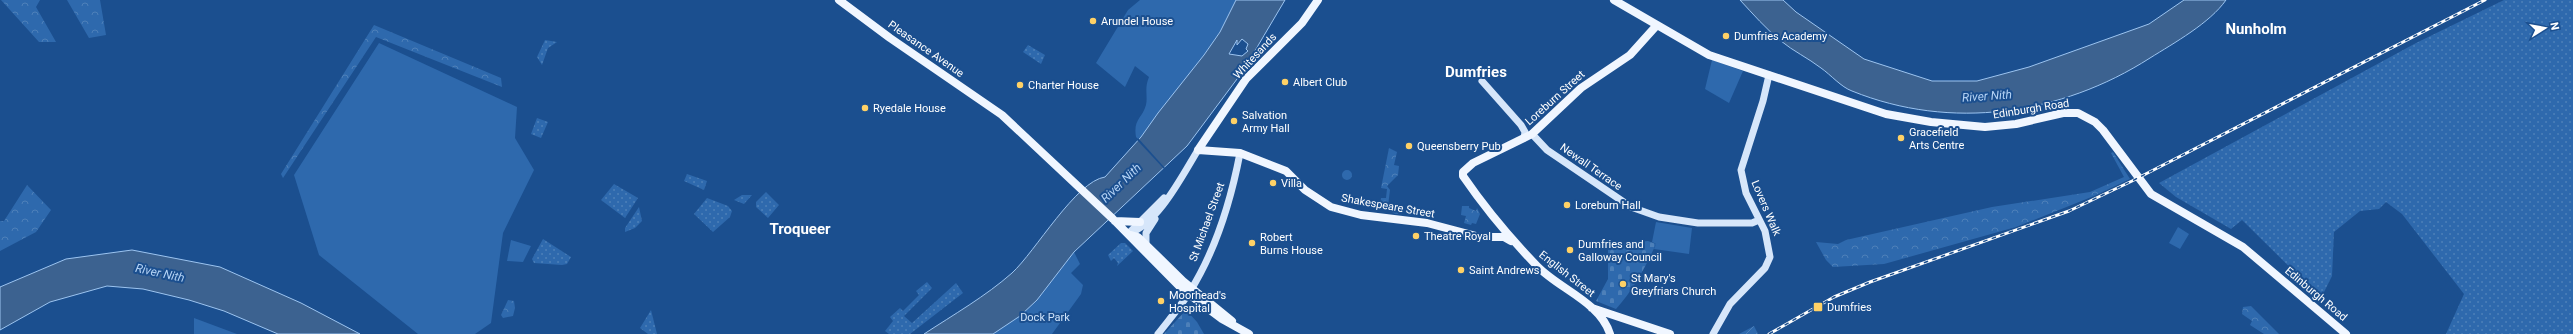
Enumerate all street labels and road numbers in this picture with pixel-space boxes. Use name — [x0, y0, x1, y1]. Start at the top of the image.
street label: Pleasance Avenue — [886, 18, 966, 80]
street label: Whitesands — [1231, 30, 1280, 81]
street label: Loreburn Street — [1523, 68, 1588, 128]
street label: Edinburgh Road — [1992, 97, 2070, 121]
street label: Newall Terrace — [1558, 141, 1625, 193]
street label: Lovers Walk — [1748, 178, 1784, 238]
street label: St Michael Street — [1187, 180, 1227, 263]
street label: Shakespeare Street — [1340, 191, 1436, 221]
street label: English Street — [1536, 248, 1598, 300]
street label: Edinburgh Road — [2282, 264, 2350, 324]

